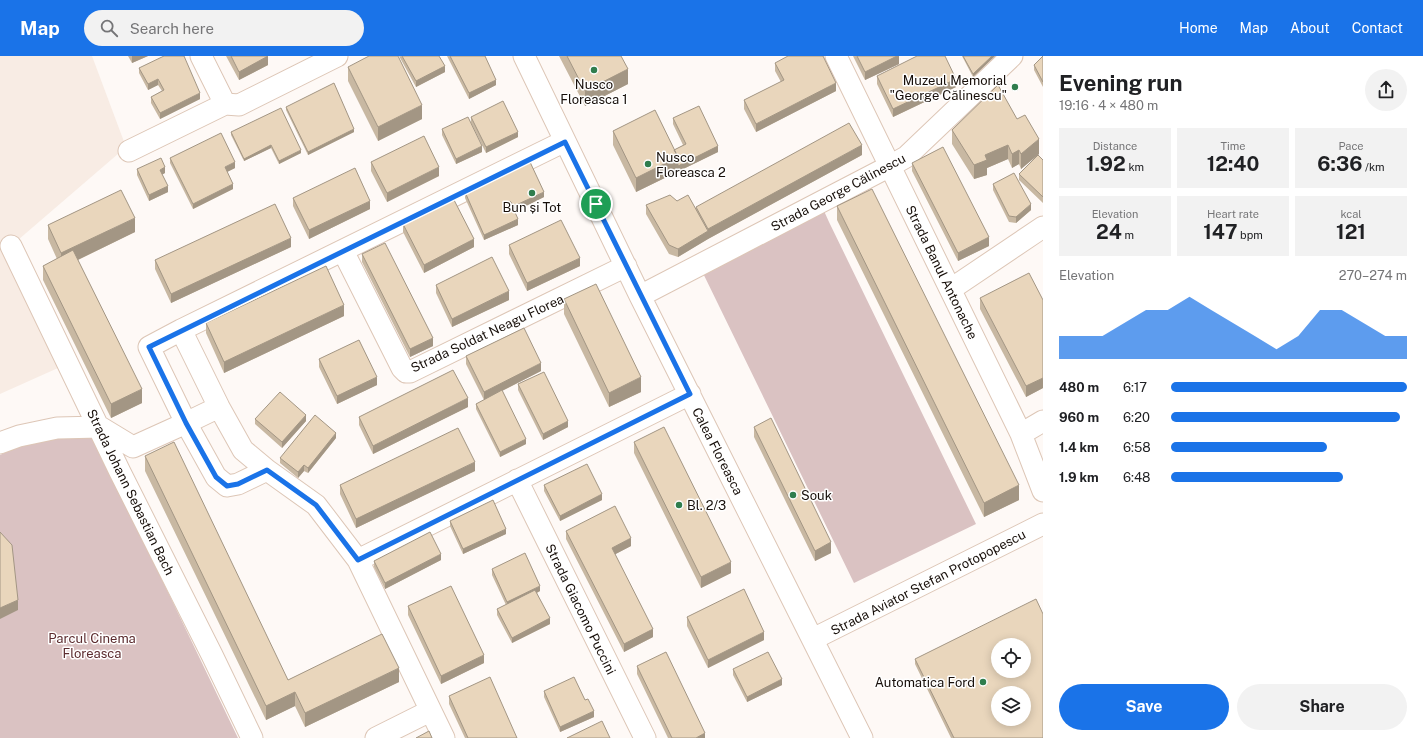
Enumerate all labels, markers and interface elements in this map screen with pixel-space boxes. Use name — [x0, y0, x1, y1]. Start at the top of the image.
search box — [84, 10, 364, 46]
text: Map — [20, 17, 60, 39]
icon: search — [98, 17, 120, 39]
text: Search here — [130, 20, 214, 37]
text: Home — [1179, 20, 1218, 36]
text: Map — [1240, 20, 1268, 36]
text: About — [1290, 20, 1330, 36]
text: Contact — [1352, 20, 1403, 36]
marker: Nusco Floreasca 1 — [589, 65, 599, 75]
button: share — [1365, 69, 1407, 111]
text: Evening run — [1059, 70, 1183, 96]
place label: Muzeul Memorial "George Călinescu" — [889, 73, 1007, 103]
place label: Nusco Floreasca 1 — [560, 77, 628, 107]
marker: Muzeul Memorial "George Călinescu" — [1010, 82, 1020, 92]
text: 19:16 · 4 × 480 m — [1059, 98, 1158, 113]
text: Distance — [1093, 140, 1137, 152]
text: Time — [1220, 140, 1246, 152]
text: Pace — [1338, 140, 1364, 152]
place label: Nusco Floreasca 2 — [656, 150, 726, 180]
street label: Strada George Călinescu — [768, 151, 908, 234]
text: 1.92 — [1086, 152, 1126, 176]
text: 12:40 — [1207, 152, 1259, 176]
text: 6:36 — [1317, 152, 1362, 176]
marker: Nusco Floreasca 2 — [643, 159, 653, 169]
text: km — [1126, 161, 1144, 173]
text: /km — [1362, 161, 1385, 173]
pin — [579, 187, 613, 221]
marker: Bun și Tot — [527, 188, 537, 198]
icon: arrive — [585, 193, 607, 215]
place label: Bun și Tot — [503, 200, 561, 215]
street label: Strada Banul Antonache — [903, 203, 981, 342]
text: Elevation — [1092, 208, 1138, 220]
text: Heart rate — [1207, 208, 1259, 220]
text: kcal — [1340, 208, 1362, 220]
text: 24 — [1096, 220, 1122, 244]
text: 147 — [1203, 220, 1237, 244]
text: 121 — [1336, 220, 1366, 244]
text: m — [1122, 229, 1134, 241]
text: bpm — [1237, 229, 1263, 241]
text: Elevation — [1059, 268, 1114, 283]
text: 270–274 m — [1339, 268, 1407, 283]
street label: Strada Soldat Neagu Florea — [408, 291, 566, 376]
text: 480 m — [1059, 380, 1099, 395]
text: 6:17 — [1123, 380, 1147, 395]
street label: Calea Floreasca — [689, 405, 746, 497]
street label: Strada Johann Sebastian Bach — [84, 407, 177, 578]
text: 960 m — [1059, 410, 1099, 425]
text: 6:20 — [1123, 410, 1150, 425]
text: 1.4 km — [1059, 440, 1099, 455]
text: 6:58 — [1123, 440, 1151, 455]
text: 1.9 km — [1059, 470, 1099, 485]
text: 6:48 — [1123, 470, 1151, 485]
place label: Souk — [801, 488, 832, 503]
marker: Souk — [788, 490, 798, 500]
place label: Bl. 2/3 — [687, 498, 726, 513]
marker: Bl. 2/3 — [674, 500, 684, 510]
street label: Strada Aviator Stefan Protopopescu — [828, 527, 1028, 638]
street label: Strada Giacomo Puccini — [542, 541, 619, 677]
park label: Parcul Cinema Floreasca — [48, 631, 136, 661]
map controls — [991, 638, 1031, 726]
button: locate — [991, 638, 1031, 678]
place label: Automatica Ford — [875, 675, 975, 690]
marker: Automatica Ford — [978, 677, 988, 687]
button: Save — [1059, 684, 1229, 730]
button: Share — [1237, 684, 1407, 730]
button: layers — [991, 686, 1031, 726]

